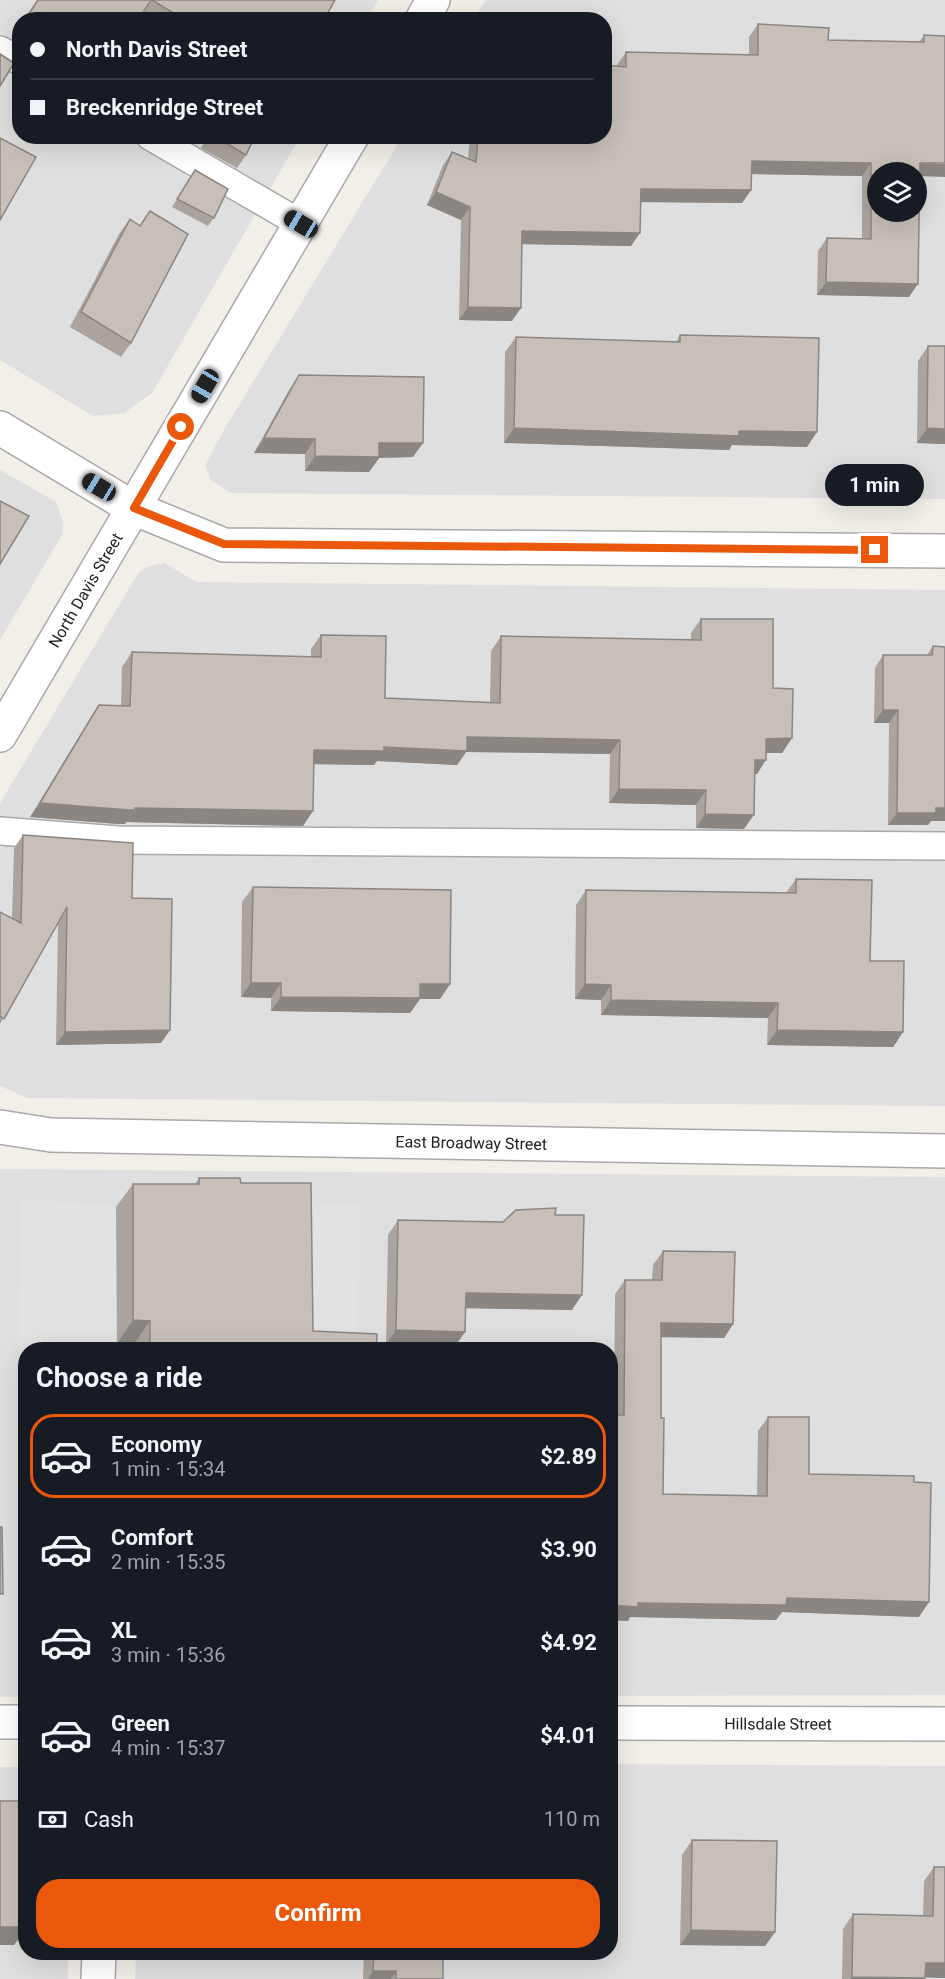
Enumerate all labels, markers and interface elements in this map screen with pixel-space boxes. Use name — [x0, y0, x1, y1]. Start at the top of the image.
text: North Davis Street — [66, 37, 247, 62]
text: Breckenridge Street — [66, 95, 263, 120]
map controls — [867, 162, 927, 222]
button: layers — [867, 162, 927, 222]
car — [281, 207, 321, 241]
car — [188, 366, 222, 406]
route start — [167, 413, 194, 440]
callout: 1 min — [826, 463, 924, 505]
car — [79, 470, 119, 504]
text: 1 min — [849, 473, 900, 497]
street label: North Davis Street — [45, 530, 127, 651]
route end — [861, 536, 888, 563]
street label: East Broadway Street — [395, 1132, 547, 1154]
text: Choose a ride — [36, 1362, 202, 1394]
icon: car — [39, 1429, 93, 1483]
text: Economy — [111, 1432, 202, 1457]
text: $2.89 — [540, 1444, 597, 1469]
text: 1 min · 15:34 — [111, 1457, 226, 1481]
icon: car — [39, 1522, 93, 1576]
text: Comfort — [111, 1525, 193, 1550]
text: $3.90 — [540, 1537, 597, 1562]
text: 2 min · 15:35 — [111, 1550, 226, 1574]
icon: car — [39, 1615, 93, 1669]
text: XL — [111, 1618, 137, 1643]
text: $4.92 — [540, 1630, 597, 1655]
text: 3 min · 15:36 — [111, 1643, 226, 1667]
icon: car — [39, 1708, 93, 1762]
text: Green — [111, 1711, 170, 1736]
street label: Hillsdale Street — [724, 1714, 832, 1734]
text: $4.01 — [540, 1723, 597, 1748]
text: 4 min · 15:37 — [111, 1736, 226, 1760]
icon: cash — [36, 1803, 69, 1836]
text: Cash — [84, 1807, 134, 1832]
text: 110 m — [544, 1807, 600, 1831]
button: Confirm — [36, 1879, 600, 1948]

